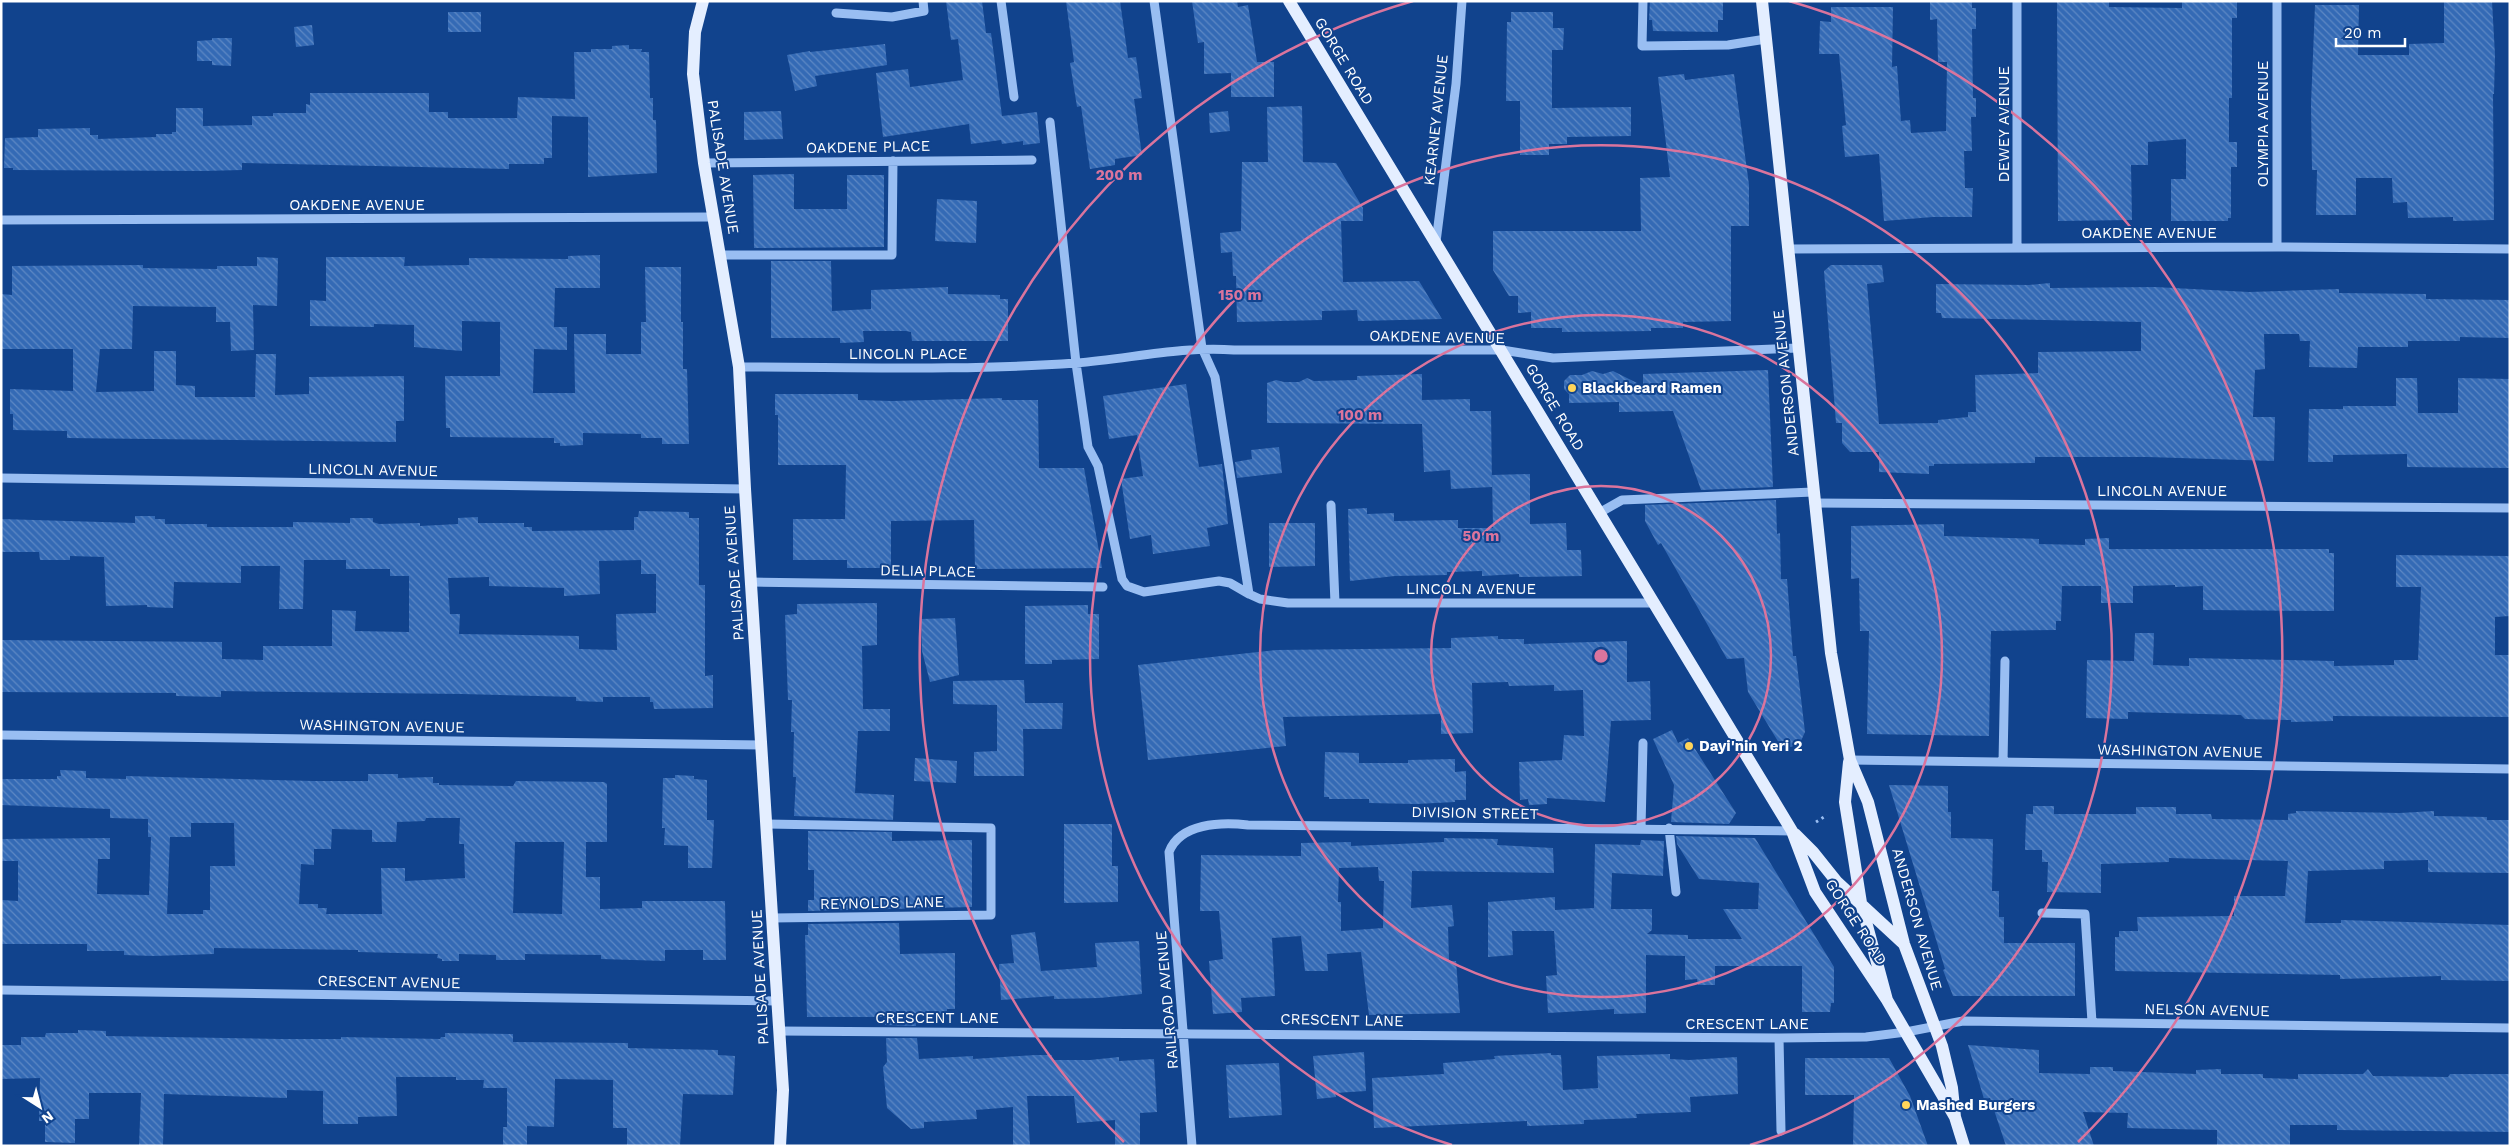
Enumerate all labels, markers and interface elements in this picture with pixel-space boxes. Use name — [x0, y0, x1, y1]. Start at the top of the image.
street label: GORGE ROAD — [1311, 14, 1377, 108]
scale bar — [2336, 15, 2405, 47]
text: 20 m — [2344, 24, 2382, 42]
street label: KEARNEY AVENUE — [1420, 54, 1452, 186]
street label: OLYMPIA AVENUE — [2254, 61, 2272, 187]
street label: DEWEY AVENUE — [1995, 66, 2013, 182]
street label: PALISADE AVENUE — [704, 99, 742, 235]
street label: OAKDENE PLACE — [806, 137, 930, 157]
text: 200 m — [1096, 166, 1142, 184]
street label: OAKDENE AVENUE — [289, 196, 425, 214]
street label: OAKDENE AVENUE — [2081, 224, 2217, 242]
text: 150 m — [1218, 286, 1262, 304]
street label: ANDERSON AVENUE — [1769, 309, 1803, 457]
street label: OAKDENE AVENUE — [1369, 327, 1505, 347]
street label: LINCOLN PLACE — [849, 345, 967, 363]
street label: GORGE ROAD — [1522, 360, 1588, 454]
place label: Blackbeard Ramen — [1582, 379, 1722, 397]
marker: Blackbeard Ramen — [1566, 382, 1578, 394]
text: 100 m — [1338, 406, 1382, 424]
street label: LINCOLN AVENUE — [308, 460, 438, 480]
street label: LINCOLN AVENUE — [2097, 482, 2227, 500]
street label: PALISADE AVENUE — [720, 505, 748, 641]
text: 50 m — [1463, 527, 1499, 545]
street label: DELIA PLACE — [880, 561, 976, 581]
street label: LINCOLN AVENUE — [1406, 580, 1536, 598]
centre of rings — [1592, 647, 1610, 665]
street label: WASHINGTON AVENUE — [299, 716, 465, 736]
place label: Dayi'nin Yeri 2 — [1699, 737, 1803, 755]
marker: Dayi'nin Yeri 2 — [1683, 740, 1695, 752]
street label: WASHINGTON AVENUE — [2097, 741, 2263, 761]
street label: DIVISION STREET — [1411, 803, 1539, 823]
street label: ANDERSON AVENUE — [1888, 846, 1946, 992]
street label: GORGE ROAD — [1821, 876, 1891, 968]
street label: REYNOLDS LANE — [820, 893, 944, 913]
street label: PALISADE AVENUE — [747, 909, 773, 1045]
street label: RAILROAD AVENUE — [1152, 930, 1182, 1070]
street label: CRESCENT AVENUE — [317, 972, 461, 992]
street label: NELSON AVENUE — [2144, 1000, 2270, 1020]
street label: CRESCENT LANE — [875, 1009, 999, 1027]
street label: CRESCENT LANE — [1280, 1010, 1404, 1030]
street label: CRESCENT LANE — [1685, 1015, 1809, 1033]
north arrow — [15, 1082, 65, 1132]
place label: Mashed Burgers — [1916, 1096, 2035, 1114]
marker: Mashed Burgers — [1900, 1099, 1912, 1111]
text: N — [39, 1108, 57, 1127]

